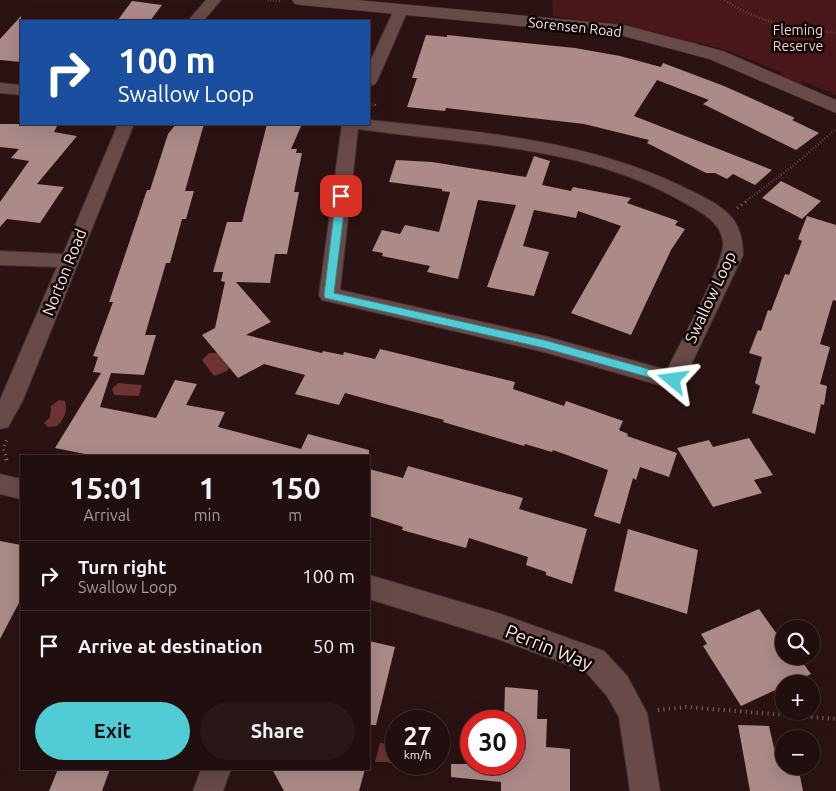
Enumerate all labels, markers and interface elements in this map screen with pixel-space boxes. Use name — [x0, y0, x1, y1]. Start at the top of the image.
street label: Sorensen Road — [528, 14, 622, 40]
park label: Fleming Reserve — [773, 22, 823, 54]
icon: right — [35, 40, 100, 105]
text: 100 m — [118, 40, 216, 80]
text: Swallow Loop — [118, 81, 254, 106]
pin — [320, 175, 362, 217]
icon: arrive — [327, 182, 355, 210]
street label: Norton Road — [38, 226, 90, 318]
street label: Swallow Loop — [681, 248, 739, 346]
position arrow — [646, 353, 698, 405]
text: 15:01 — [69, 471, 144, 505]
text: 1 — [199, 471, 216, 505]
text: 150 — [270, 471, 321, 505]
text: Arrival — [84, 506, 130, 524]
text: min — [194, 506, 221, 524]
text: m — [288, 506, 302, 524]
text: Turn right — [78, 556, 166, 578]
icon: right — [35, 562, 63, 590]
text: 100 m — [302, 565, 355, 587]
text: Swallow Loop — [78, 578, 177, 596]
street label: Perrin Way — [502, 620, 596, 674]
map controls — [775, 620, 820, 775]
button: search — [775, 620, 820, 665]
icon: arrive — [35, 632, 63, 660]
text: Arrive at destination — [78, 635, 263, 657]
text: 50 m — [313, 635, 355, 657]
button: + — [775, 675, 820, 720]
button: Exit — [35, 702, 190, 760]
button: Share — [200, 702, 355, 760]
speed limit sign: 30 — [460, 710, 525, 775]
text: 27 — [403, 722, 432, 750]
button: − — [775, 730, 820, 775]
text: km/h — [404, 748, 431, 761]

